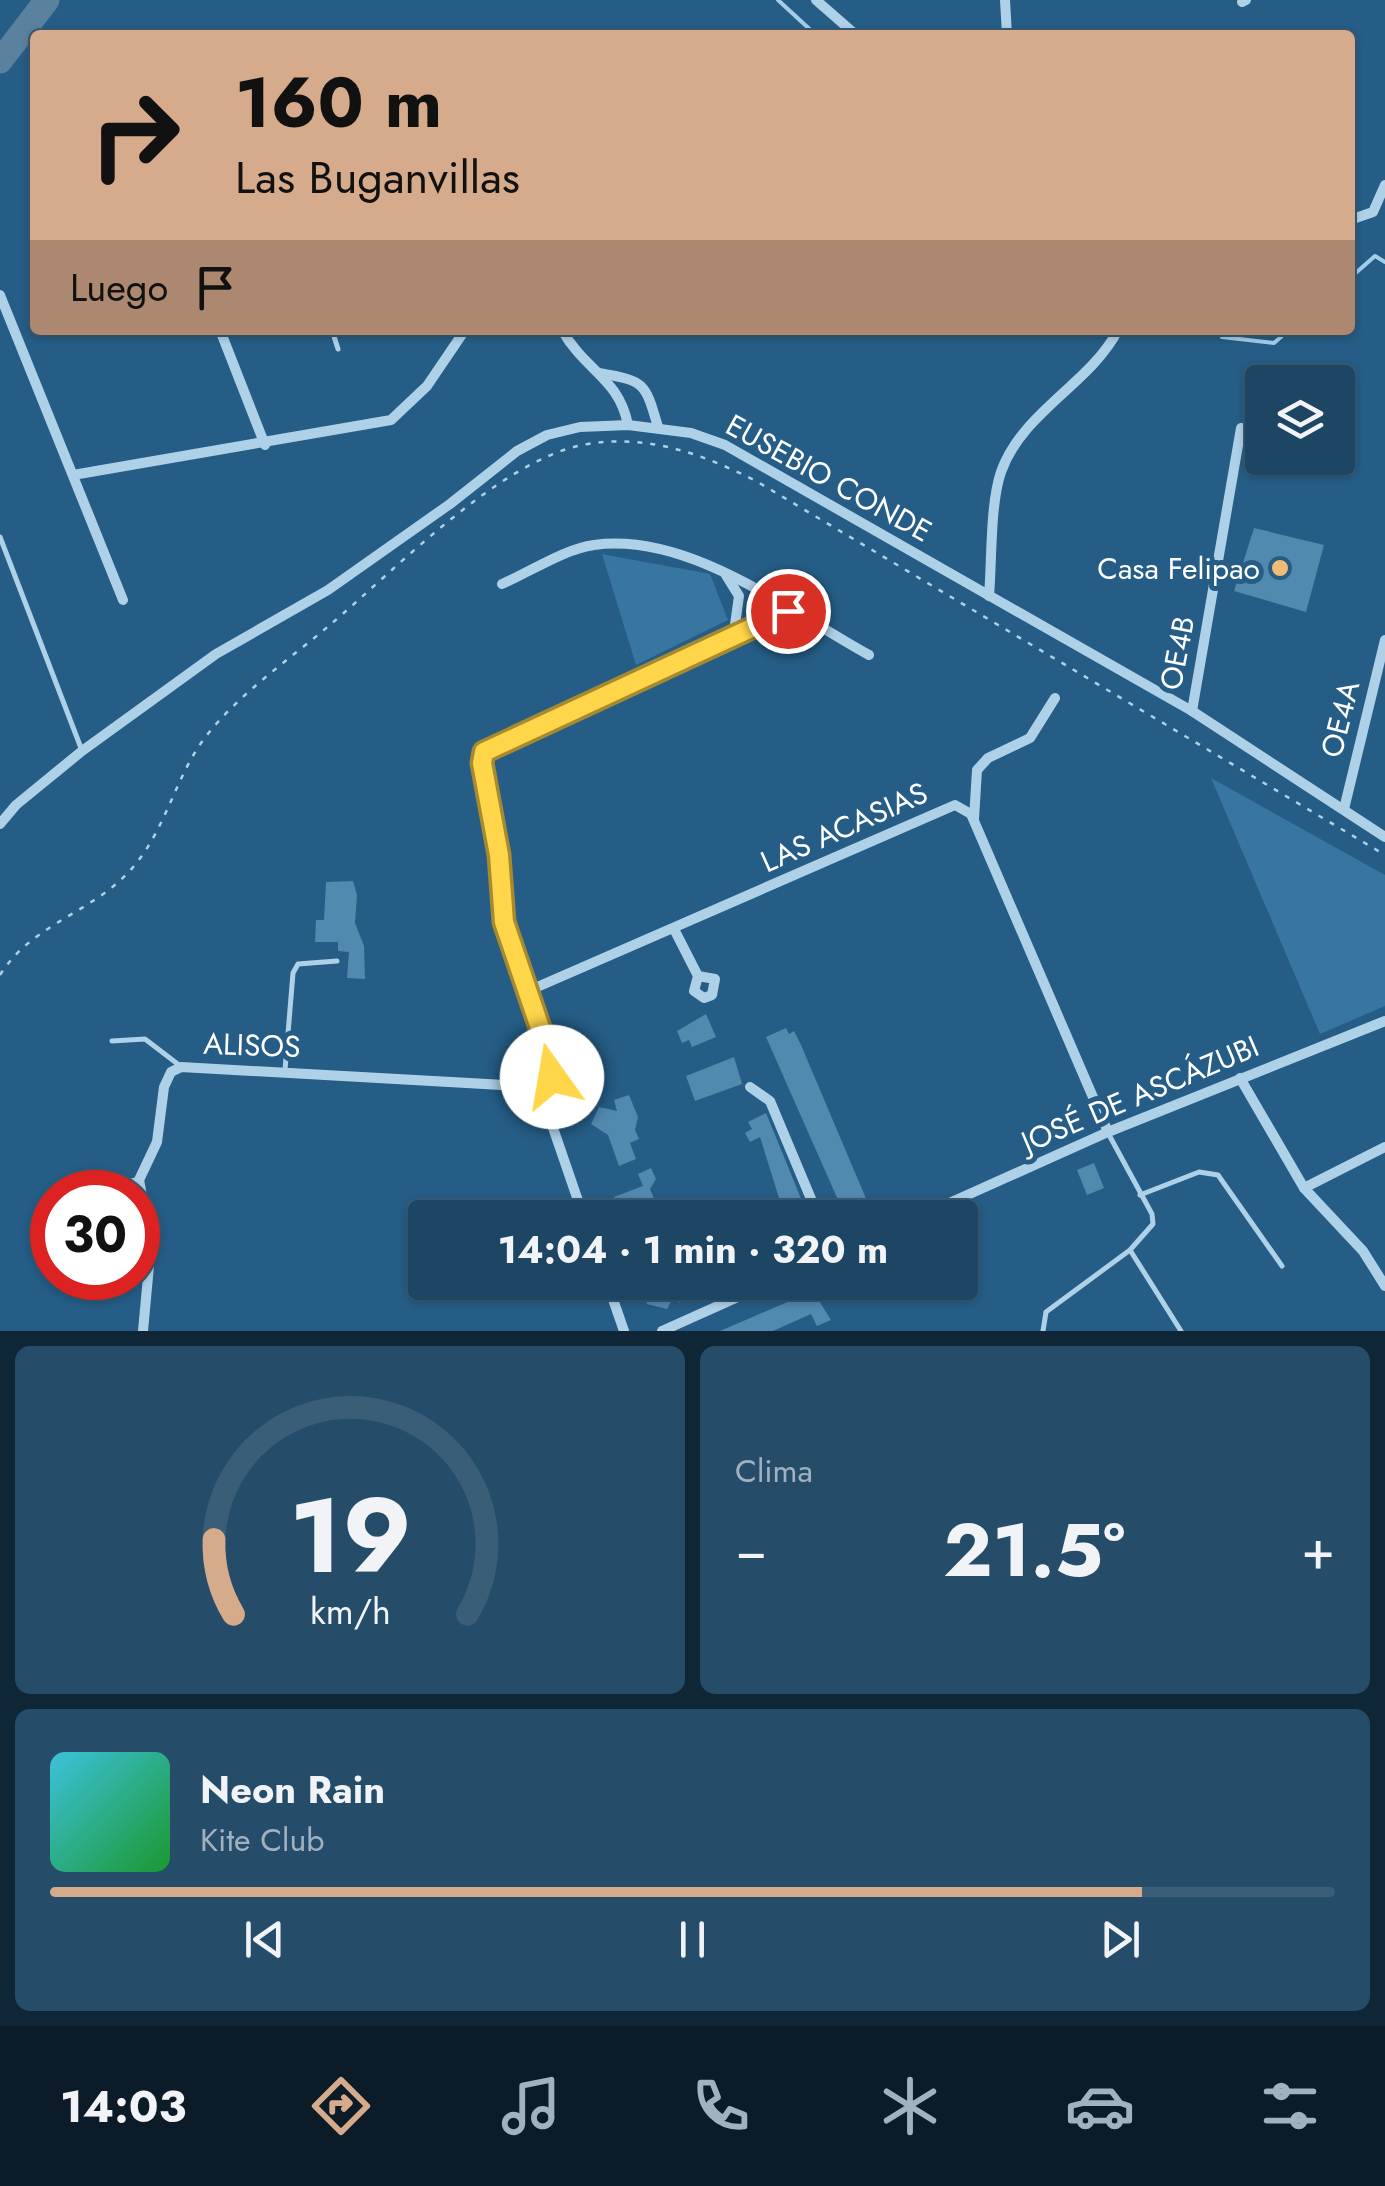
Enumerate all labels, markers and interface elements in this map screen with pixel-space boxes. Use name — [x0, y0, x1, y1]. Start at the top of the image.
text: 160 m — [235, 52, 442, 153]
icon: right — [70, 70, 200, 200]
text: Las Buganvillas — [235, 145, 520, 210]
text: Luego — [70, 260, 168, 315]
icon: arrive — [188, 260, 243, 315]
map controls — [1245, 365, 1355, 475]
button: layers — [1245, 365, 1355, 475]
street label: EUSEBIO CONDE — [718, 404, 940, 552]
place label: Casa Felipao — [1097, 547, 1260, 590]
marker: Casa Felipao — [1269, 557, 1291, 579]
pin — [746, 569, 831, 654]
icon: arrive — [761, 584, 816, 639]
street label: OE4B — [1149, 612, 1205, 694]
street label: OE4A — [1310, 676, 1370, 762]
street label: LAS ACASIAS — [754, 771, 934, 883]
street label: ALISOS — [203, 1022, 301, 1068]
position arrow — [500, 1025, 604, 1129]
street label: JOSÉ DE ASCÁZUBI — [1011, 1025, 1265, 1165]
speed limit sign: 30 — [30, 1170, 160, 1300]
text: 14:04 · 1 min · 320 m — [498, 1222, 888, 1277]
text: Clima — [735, 1448, 813, 1494]
text: 19 — [289, 1461, 411, 1611]
text: 21.5° — [943, 1496, 1125, 1604]
text: − — [735, 1510, 767, 1590]
text: + — [1301, 1510, 1335, 1590]
text: km/h — [310, 1586, 390, 1637]
text: Neon Rain — [200, 1762, 385, 1817]
text: Kite Club — [200, 1817, 324, 1863]
icon: previous — [237, 1912, 292, 1967]
icon: pause — [665, 1912, 720, 1967]
icon: next — [1093, 1912, 1148, 1967]
icon: directions — [306, 2071, 376, 2141]
icon: music — [496, 2071, 566, 2141]
icon: phone — [686, 2071, 756, 2141]
icon: climate — [875, 2071, 945, 2141]
icon: car — [1065, 2071, 1135, 2141]
icon: filters — [1255, 2071, 1325, 2141]
text: 14:03 — [60, 2074, 186, 2139]

